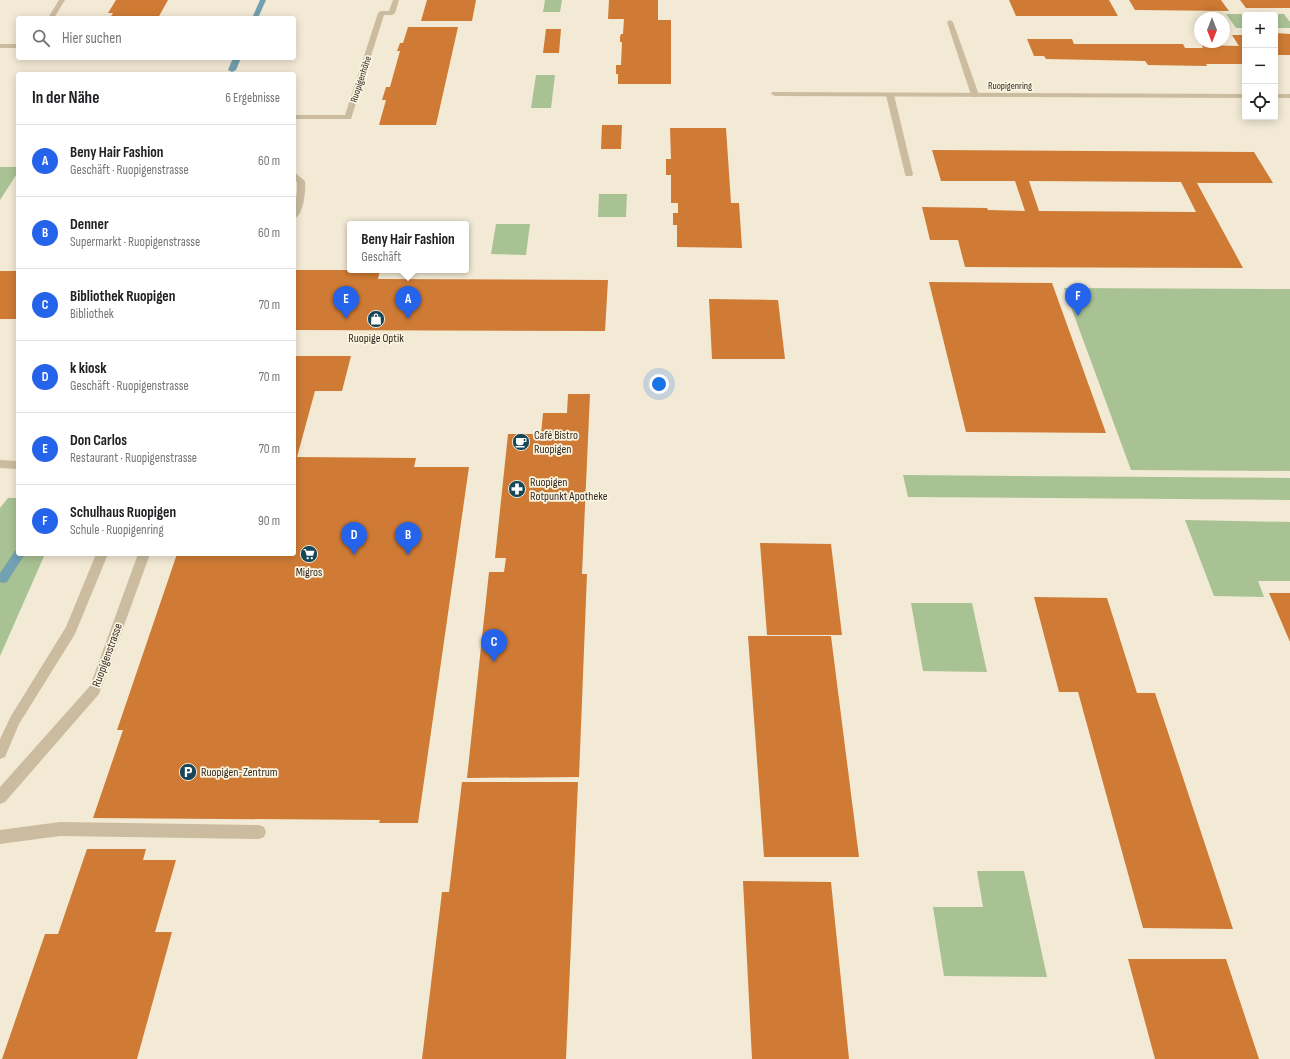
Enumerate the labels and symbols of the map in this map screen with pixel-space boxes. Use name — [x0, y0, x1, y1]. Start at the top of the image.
north arrow — [1194, 12, 1230, 48]
street label: Ruopigenhöhe — [348, 55, 374, 104]
street label: Ruopigenring — [988, 80, 1032, 92]
pin: F — [1065, 283, 1091, 316]
pin: E — [333, 286, 359, 319]
pin: A — [395, 286, 421, 319]
shop icon: Ruopige Optik — [366, 309, 386, 329]
place label: Ruopige Optik — [348, 331, 404, 346]
your location — [649, 374, 669, 394]
place label: Café Bistro Ruopigen — [534, 428, 578, 457]
cafe icon: Café Bistro Ruopigen — [511, 432, 531, 452]
place label: Ruopigen Rotpunkt Apotheke — [530, 475, 608, 504]
pharmacy icon: Ruopigen Rotpunkt Apotheke — [507, 479, 527, 499]
pin: D — [341, 522, 367, 555]
pin: B — [395, 522, 421, 555]
supermarket icon: Migros — [299, 544, 319, 564]
place label: Migros — [296, 565, 322, 580]
street label: Ruopigenstrasse — [89, 621, 126, 689]
pin: C — [481, 629, 507, 662]
parking icon: Ruopigen-Zentrum — [178, 762, 198, 782]
place label: Ruopigen-Zentrum — [201, 765, 278, 780]

